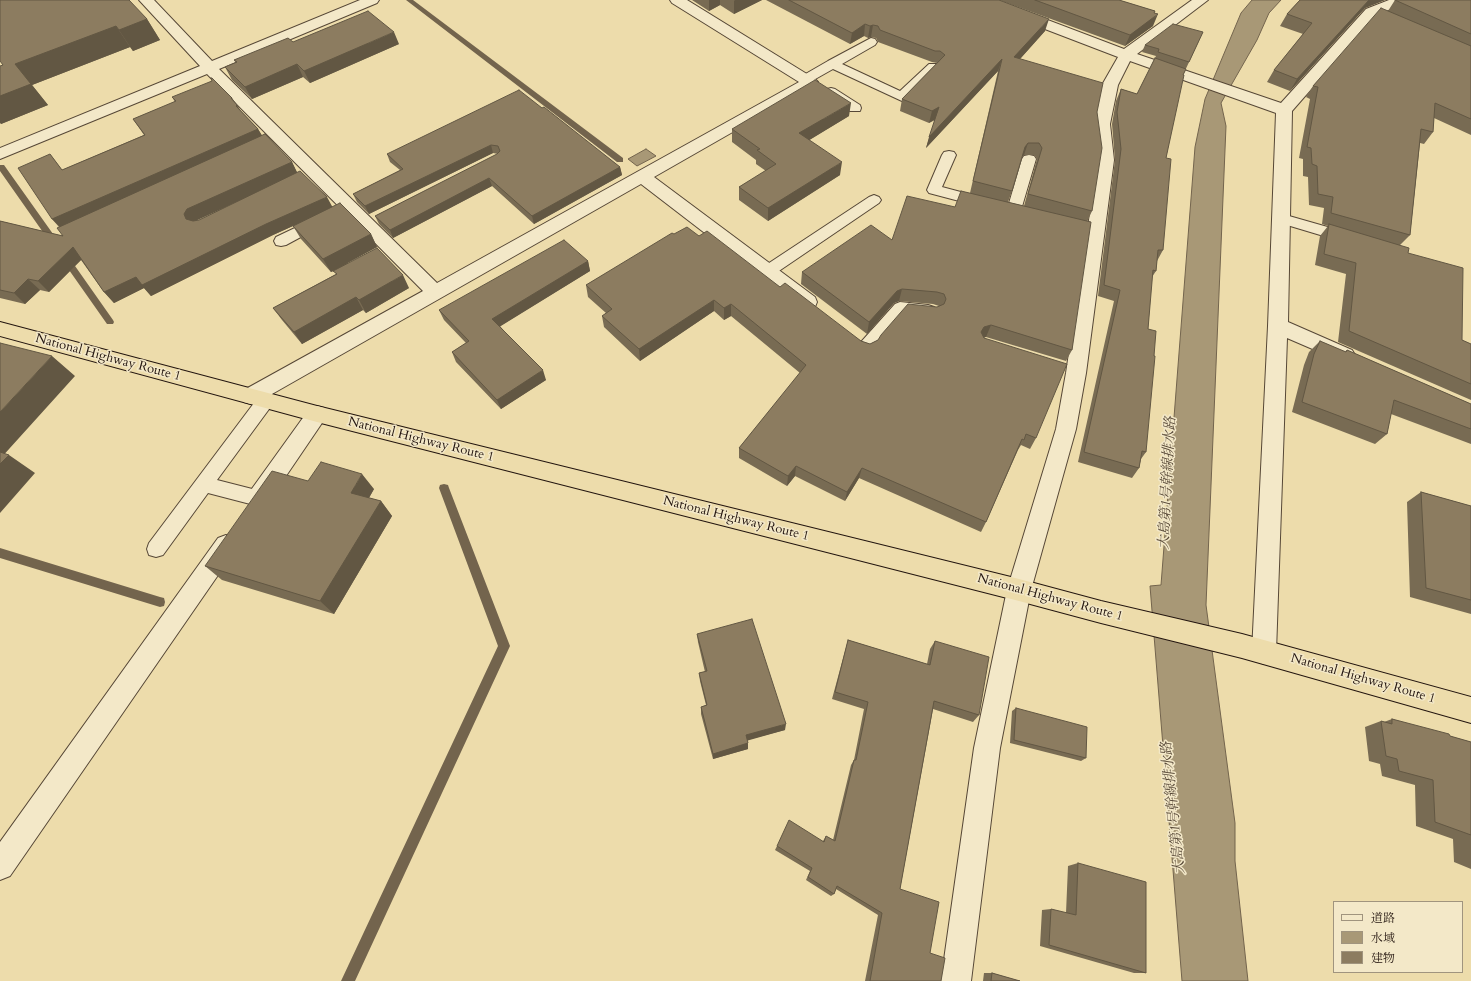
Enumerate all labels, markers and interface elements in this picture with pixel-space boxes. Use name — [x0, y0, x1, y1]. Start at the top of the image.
street label: National Highway Route 1 — [34, 331, 182, 385]
street label: National Highway Route 1 — [346, 414, 496, 466]
water label: 大島第1号幹線排水路 — [1156, 416, 1180, 550]
street label: National Highway Route 1 — [661, 493, 811, 545]
street label: National Highway Route 1 — [976, 571, 1124, 625]
street label: National Highway Route 1 — [1289, 651, 1437, 707]
water label: 大島第1号幹線排水路 — [1159, 741, 1189, 875]
legend — [1333, 901, 1463, 973]
text: 道路 — [1371, 910, 1395, 926]
text: 水域 — [1371, 930, 1395, 946]
text: 建物 — [1371, 950, 1395, 966]

